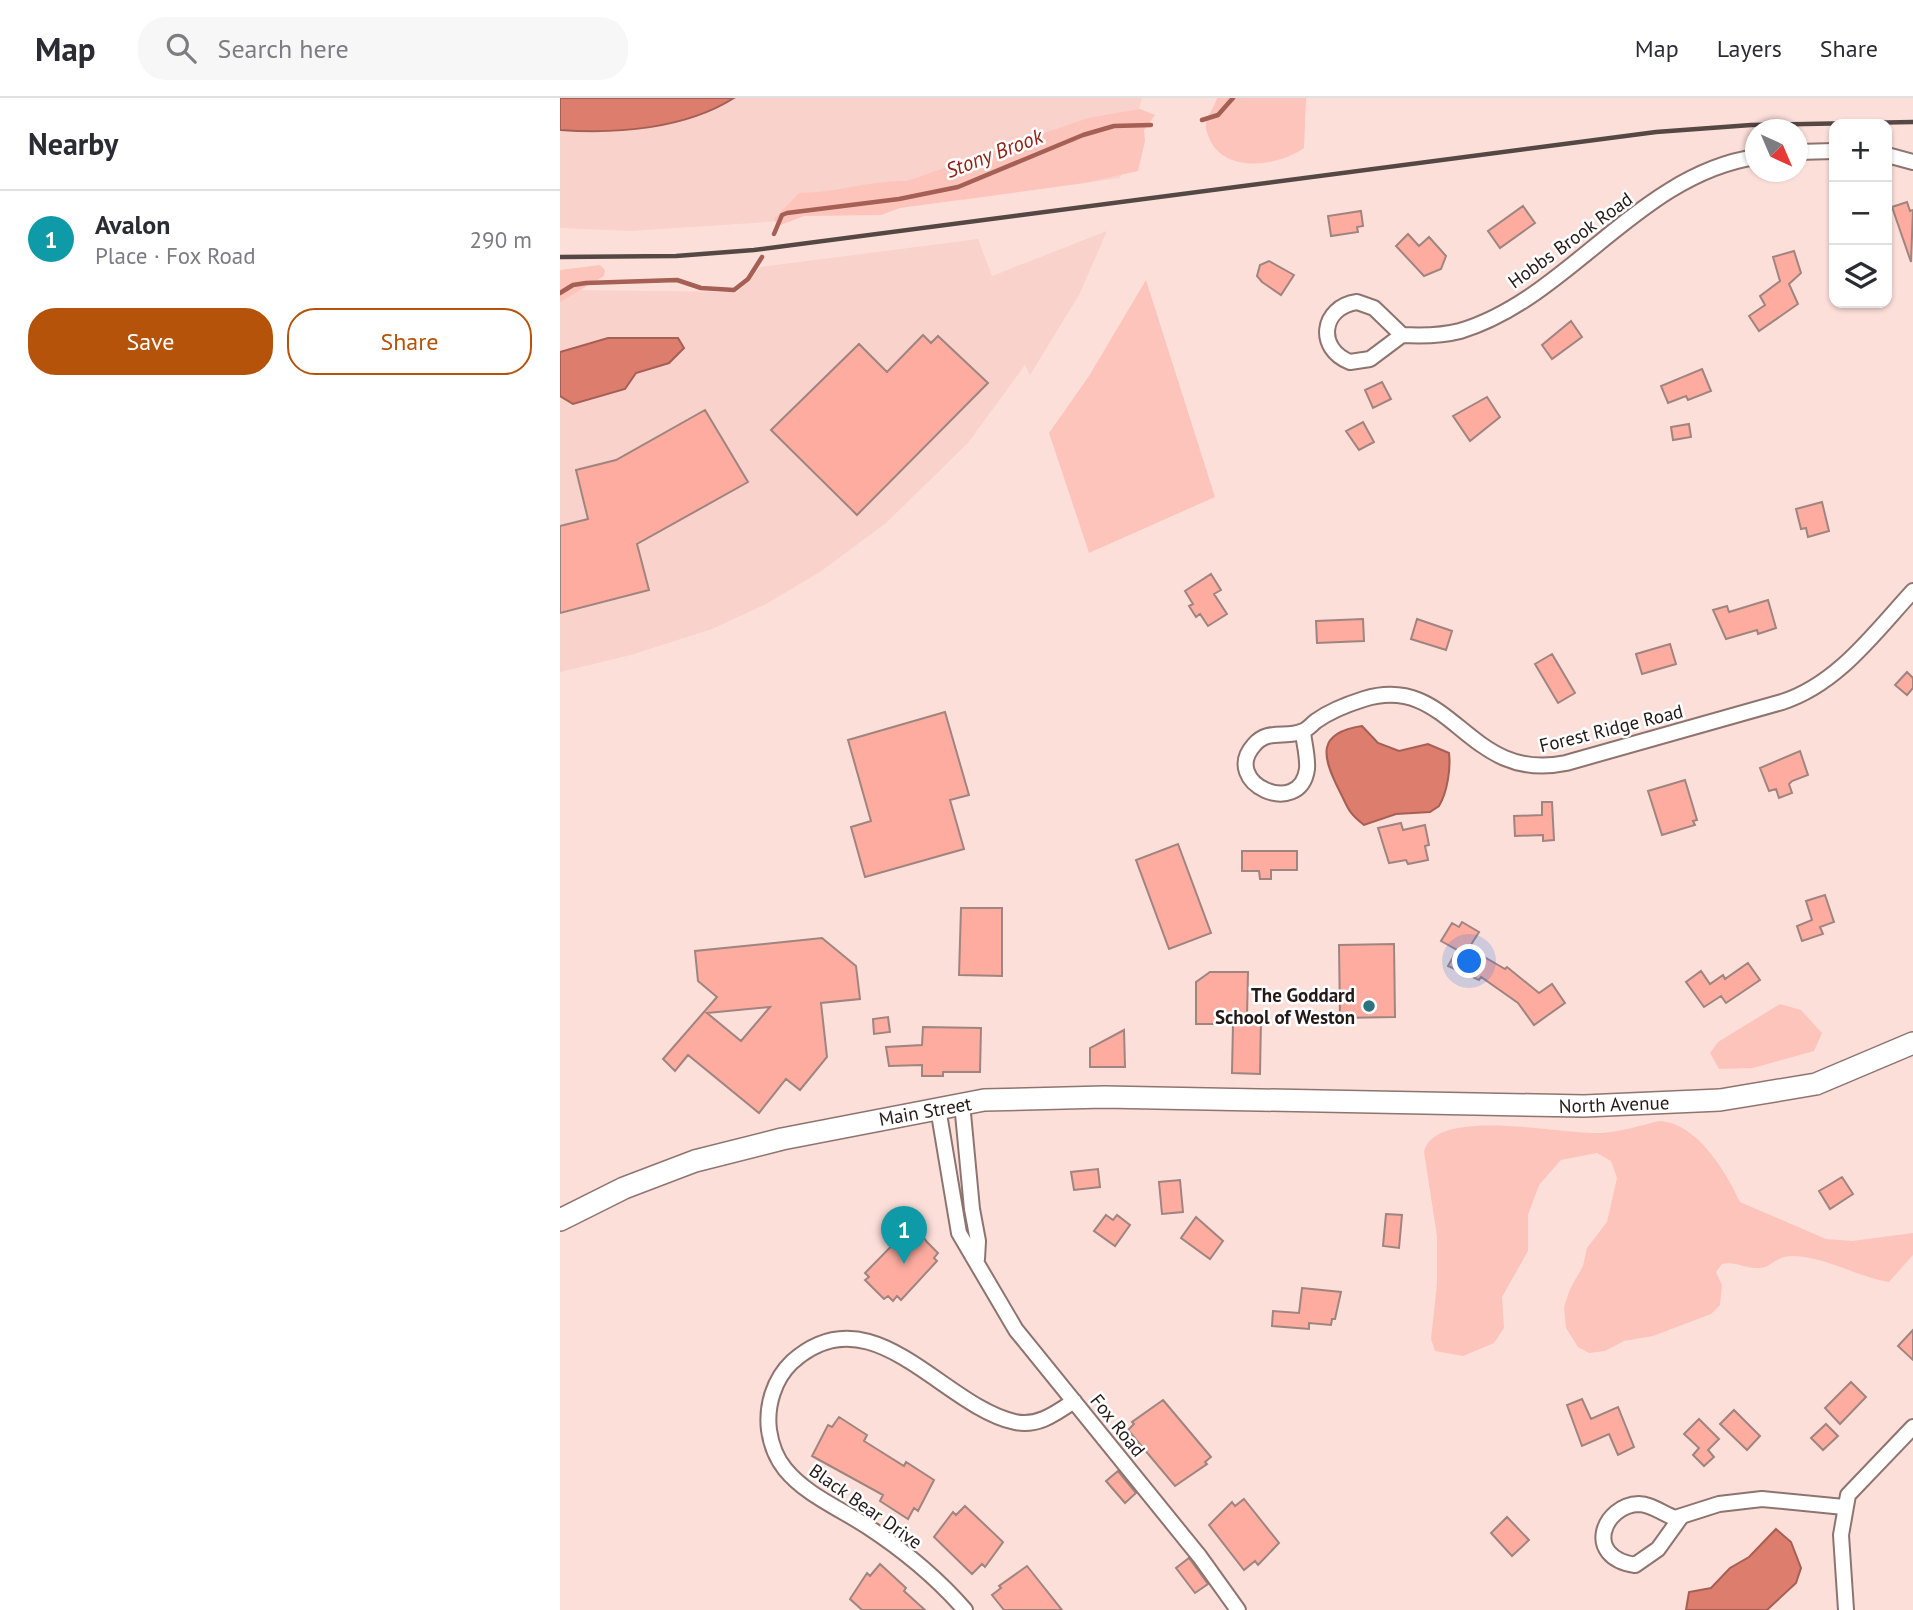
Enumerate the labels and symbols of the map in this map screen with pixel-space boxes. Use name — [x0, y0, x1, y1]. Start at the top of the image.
north arrow — [1745, 119, 1808, 182]
water label: Stony Brook — [942, 122, 1048, 184]
street label: Hobbs Brook Road — [1503, 187, 1637, 293]
street label: Forest Ridge Road — [1537, 699, 1685, 757]
your location — [1452, 944, 1486, 978]
place label: The Goddard School of Weston — [1215, 983, 1355, 1029]
marker: The Goddard School of Weston — [1361, 998, 1377, 1014]
street label: North Avenue — [1558, 1090, 1670, 1118]
street label: Main Street — [877, 1091, 974, 1131]
pin: 1 — [881, 1206, 927, 1264]
street label: Fox Road — [1085, 1389, 1151, 1461]
street label: Black Bear Drive — [805, 1458, 927, 1554]

